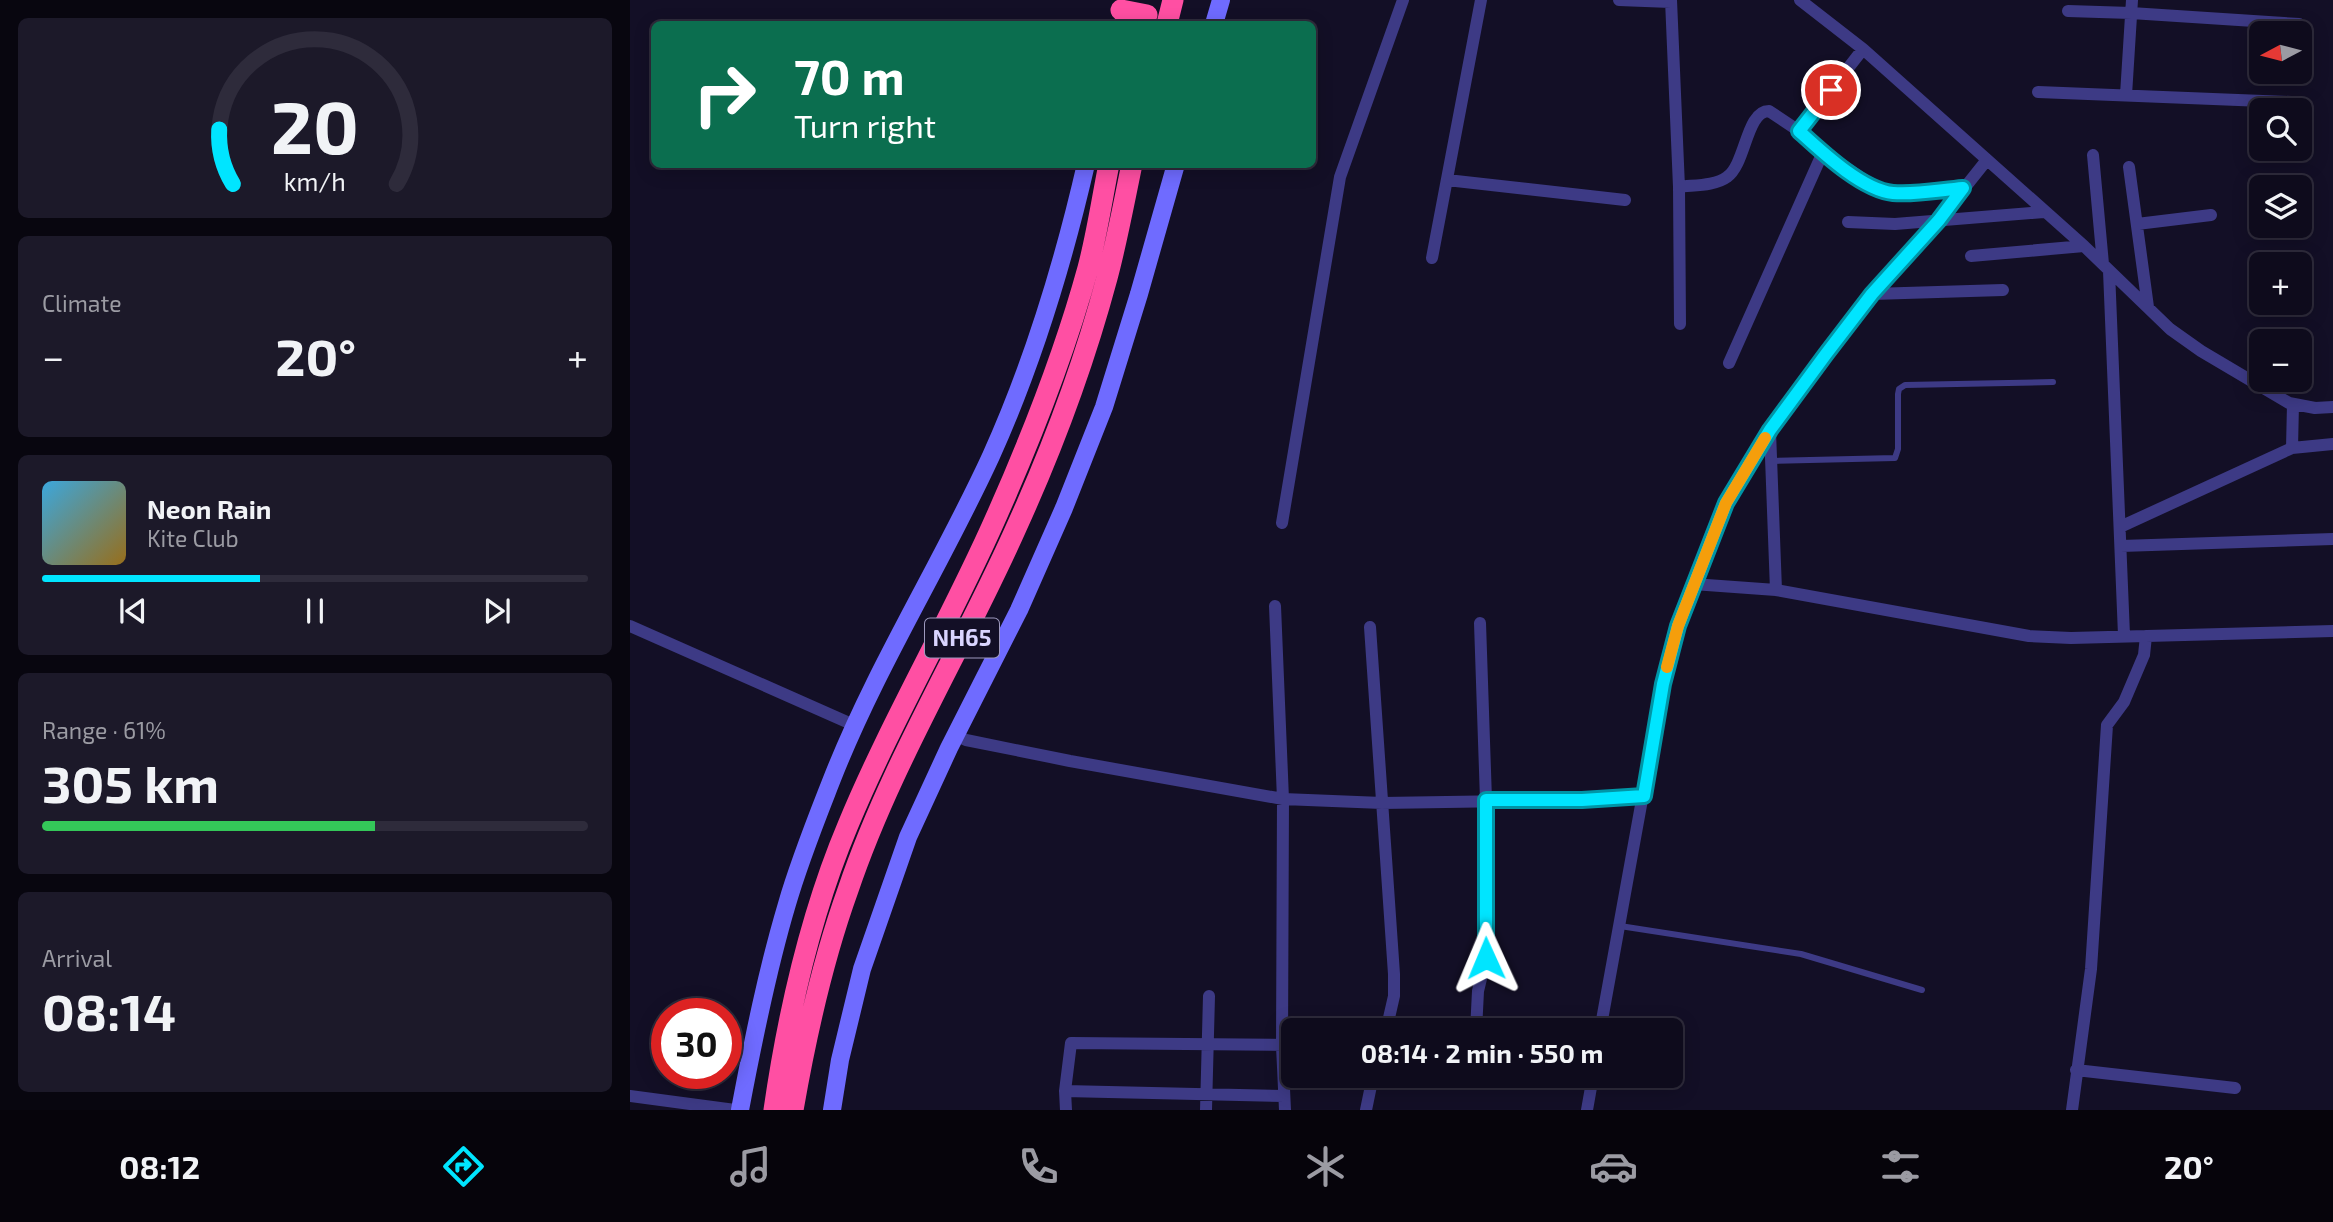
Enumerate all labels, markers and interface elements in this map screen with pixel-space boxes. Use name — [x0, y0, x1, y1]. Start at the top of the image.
north arrow — [2249, 21, 2312, 84]
map controls — [2249, 21, 2312, 392]
text: 70 m — [794, 46, 905, 105]
icon: right — [679, 49, 770, 140]
pin — [1801, 60, 1861, 120]
icon: arrive — [1812, 71, 1850, 109]
text: 20 — [271, 82, 359, 170]
button: search — [2249, 98, 2312, 161]
text: Turn right — [794, 106, 936, 144]
text: km/h — [284, 166, 346, 196]
button: layers — [2249, 175, 2312, 238]
button: + — [2249, 252, 2312, 315]
text: Climate — [42, 289, 122, 317]
text: 20° — [275, 324, 356, 386]
button: − — [2249, 329, 2312, 392]
text: − — [42, 333, 64, 379]
text: + — [567, 333, 588, 379]
text: Neon Rain — [147, 493, 271, 524]
text: Kite Club — [147, 524, 239, 552]
icon: previous — [114, 592, 152, 630]
icon: pause — [296, 592, 334, 630]
icon: next — [478, 592, 516, 630]
road number: NH65 — [925, 618, 999, 658]
text: Range · 61% — [42, 716, 166, 744]
text: 305 km — [42, 751, 219, 813]
position arrow — [1449, 921, 1523, 995]
text: Arrival — [42, 944, 112, 972]
text: 08:14 — [42, 979, 176, 1041]
speed limit sign: 30 — [651, 998, 742, 1089]
text: 08:14 · 2 min · 550 m — [1361, 1037, 1603, 1068]
icon: directions — [439, 1142, 488, 1191]
icon: music — [726, 1142, 775, 1191]
icon: phone — [1014, 1142, 1063, 1191]
icon: climate — [1301, 1142, 1350, 1191]
icon: car — [1589, 1142, 1638, 1191]
icon: filters — [1876, 1142, 1925, 1191]
text: 08:12 — [119, 1147, 200, 1185]
text: 20° — [2164, 1147, 2214, 1185]

